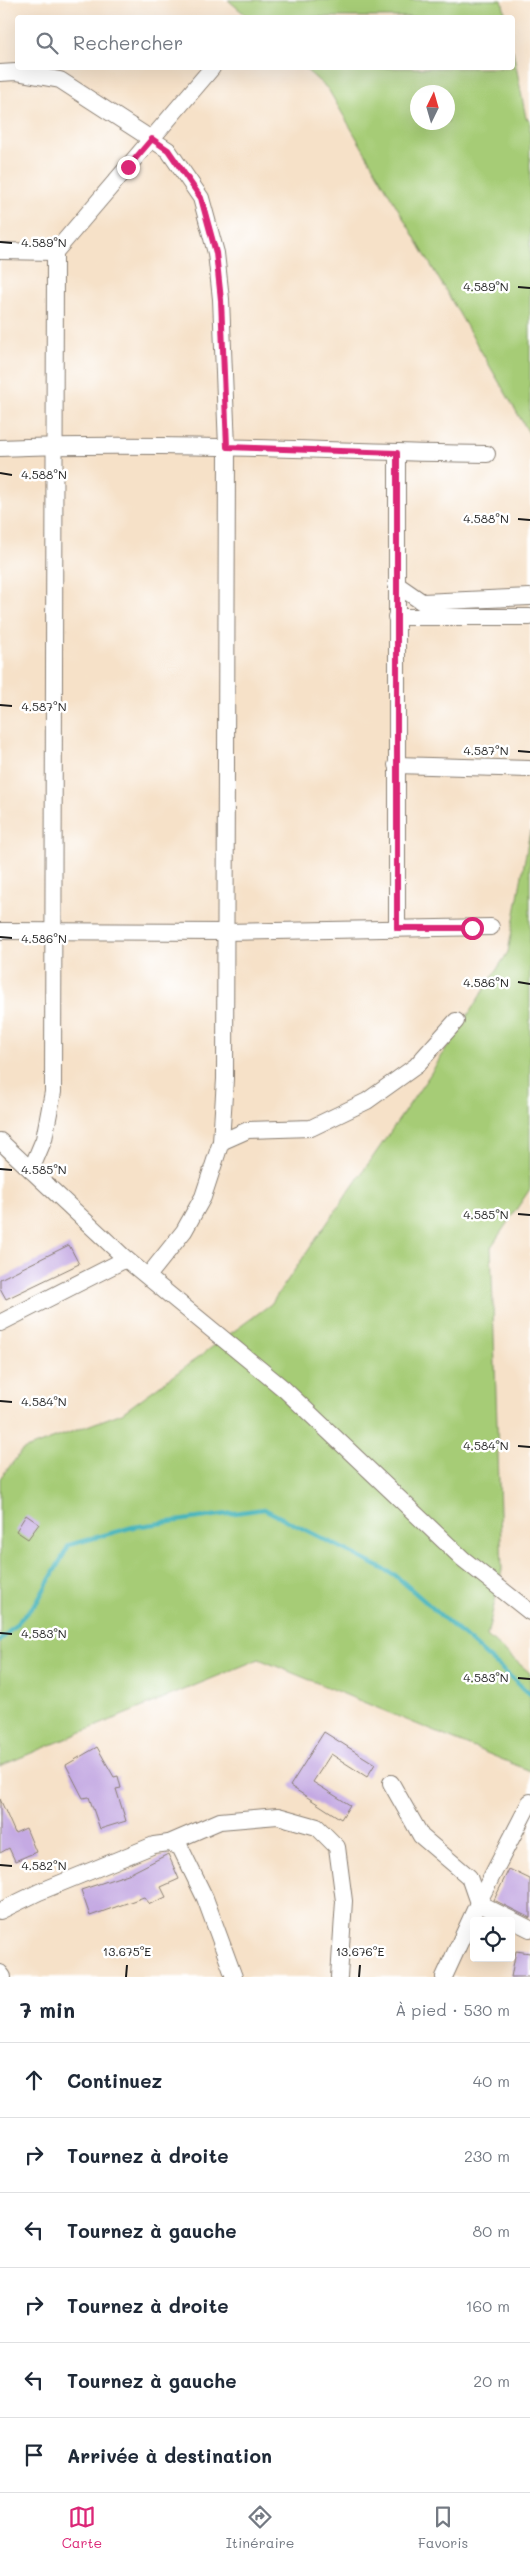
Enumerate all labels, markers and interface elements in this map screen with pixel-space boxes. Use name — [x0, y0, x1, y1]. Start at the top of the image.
search box — [15, 15, 515, 70]
icon: search — [33, 29, 61, 57]
text: Rechercher — [73, 30, 183, 55]
north arrow — [410, 85, 455, 130]
route end — [117, 156, 140, 179]
text: 4.589°N — [21, 234, 67, 250]
text: 4.589°N — [463, 278, 509, 294]
text: 4.588°N — [21, 466, 67, 482]
text: 4.588°N — [463, 510, 509, 526]
text: 4.587°N — [21, 698, 67, 714]
text: 4.587°N — [463, 742, 509, 758]
route start — [461, 917, 484, 940]
text: 4.586°N — [21, 930, 67, 946]
text: 4.586°N — [463, 974, 509, 990]
text: 4.585°N — [21, 1161, 67, 1177]
text: 4.585°N — [463, 1206, 509, 1222]
text: 4.584°N — [21, 1393, 67, 1409]
text: 4.584°N — [463, 1437, 509, 1453]
text: 4.583°N — [21, 1625, 67, 1641]
text: 4.583°N — [463, 1669, 509, 1685]
text: 4.582°N — [21, 1857, 67, 1873]
map controls — [470, 1917, 515, 1962]
button: locate — [470, 1917, 515, 1962]
text: 13.675°E — [103, 1943, 151, 1959]
text: 13.676°E — [336, 1943, 384, 1959]
text: 7 min — [20, 1996, 75, 2023]
text: À pied · 530 m — [395, 1999, 510, 2020]
icon: ahead — [20, 2066, 48, 2094]
text: Continuez — [67, 2068, 162, 2093]
text: 40 m — [473, 2070, 510, 2091]
icon: right — [20, 2141, 48, 2169]
text: Tournez à droite — [67, 2143, 229, 2168]
text: 230 m — [464, 2145, 510, 2166]
icon: left — [20, 2216, 48, 2244]
text: Tournez à gauche — [67, 2218, 236, 2243]
text: 80 m — [473, 2220, 510, 2241]
icon: right — [20, 2291, 48, 2319]
text: Tournez à droite — [67, 2293, 229, 2318]
text: 160 m — [465, 2295, 510, 2316]
icon: left — [20, 2366, 48, 2394]
text: Tournez à gauche — [67, 2368, 236, 2393]
text: 20 m — [473, 2370, 510, 2391]
icon: arrive — [20, 2441, 48, 2469]
text: Arrivée à destination — [67, 2443, 272, 2468]
tab: Carte — [62, 2503, 102, 2552]
tab: Itinéraire — [226, 2503, 294, 2552]
tab: Favoris — [418, 2503, 468, 2552]

